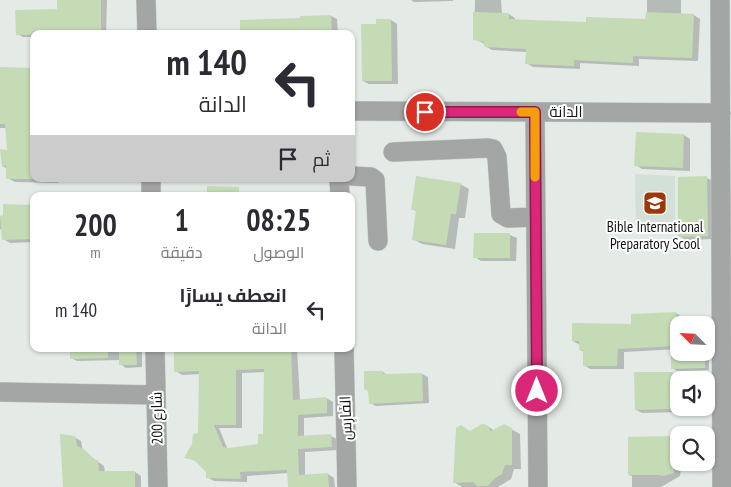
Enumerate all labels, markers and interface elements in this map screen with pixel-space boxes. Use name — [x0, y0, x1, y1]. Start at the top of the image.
text: 140 m — [166, 39, 247, 85]
icon: left — [265, 50, 330, 115]
text: الدانة — [199, 90, 247, 118]
pin — [404, 91, 446, 133]
icon: arrive — [411, 98, 439, 126]
street label: الدانة — [550, 102, 582, 121]
icon: arrive — [274, 145, 302, 173]
text: ثم — [312, 147, 330, 171]
school or university icon: Bible International Preparatory Scool — [642, 190, 668, 216]
text: 1 — [174, 200, 189, 239]
text: 08:25 — [246, 200, 311, 239]
text: 200 — [74, 205, 117, 244]
place label: Bible International Preparatory Scool — [607, 217, 704, 253]
text: m — [90, 242, 101, 262]
text: دقيقة — [161, 242, 202, 262]
text: الوصول — [253, 242, 304, 262]
text: انعطف يسارًا — [179, 283, 287, 307]
icon: left — [302, 296, 330, 324]
text: 140 m — [55, 298, 97, 322]
north arrow — [670, 316, 715, 361]
map controls — [670, 316, 715, 471]
text: الدانة — [252, 318, 287, 338]
position arrow — [510, 364, 562, 416]
button: sound — [670, 371, 715, 416]
street label: شارع 200 — [147, 392, 168, 444]
street label: الفَارِس — [335, 396, 357, 440]
button: search — [670, 426, 715, 471]

